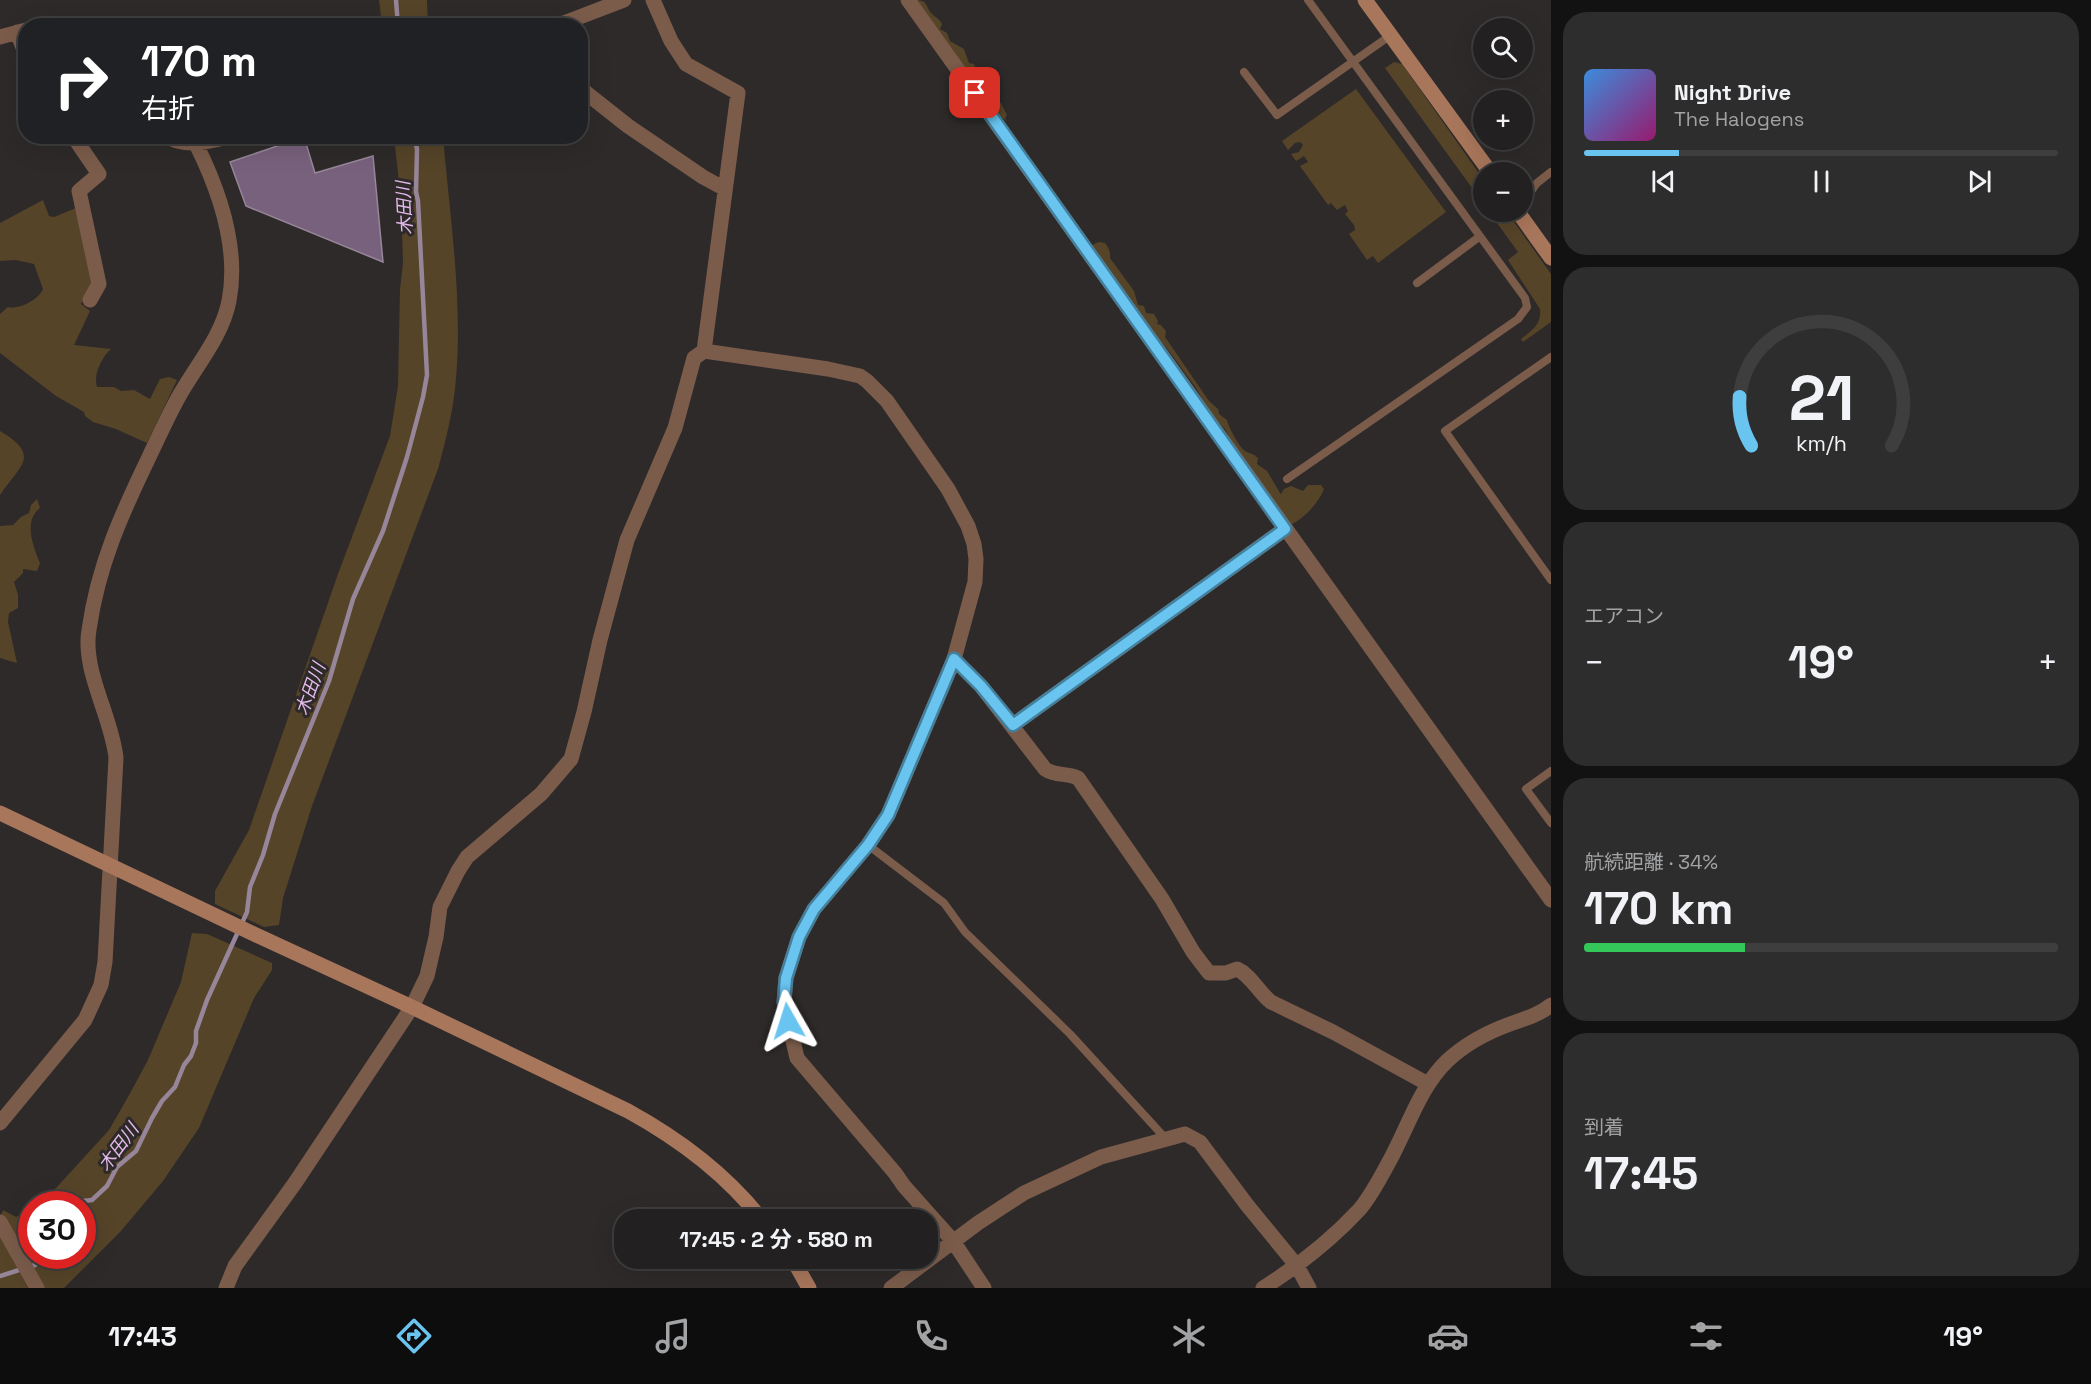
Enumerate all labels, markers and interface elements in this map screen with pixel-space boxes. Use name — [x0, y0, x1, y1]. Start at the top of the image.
map controls — [1473, 18, 1533, 222]
button: search — [1473, 18, 1533, 78]
text: 170 m — [141, 35, 257, 88]
icon: right — [42, 42, 120, 120]
pin — [949, 67, 1000, 118]
icon: arrive — [958, 76, 991, 109]
text: Night Drive — [1674, 78, 1791, 106]
button: + — [1473, 90, 1533, 150]
text: 右折 — [141, 91, 195, 126]
text: The Halogens — [1674, 106, 1804, 132]
button: − — [1473, 162, 1533, 222]
icon: previous — [1647, 165, 1680, 198]
icon: pause — [1805, 165, 1838, 198]
icon: next — [1963, 165, 1996, 198]
water label: 木田川 — [391, 178, 417, 236]
text: 21 — [1788, 359, 1854, 438]
text: km/h — [1795, 430, 1847, 457]
text: エアコン — [1584, 603, 1664, 629]
text: 19° — [1788, 634, 1854, 691]
text: − — [1584, 642, 1604, 684]
text: + — [2038, 642, 2058, 684]
water label: 木田川 — [290, 658, 331, 718]
text: 航続距離 · 34% — [1584, 849, 1718, 875]
text: 170 km — [1584, 880, 1734, 937]
position arrow — [756, 989, 820, 1053]
text: 到着 — [1584, 1114, 1624, 1140]
water label: 木田川 — [93, 1117, 145, 1175]
text: 17:45 — [1584, 1145, 1698, 1202]
speed limit sign: 30 — [18, 1191, 96, 1269]
text: 17:45 · 2 分 · 580 m — [679, 1225, 873, 1253]
icon: directions — [393, 1315, 435, 1357]
icon: music — [652, 1315, 694, 1357]
icon: phone — [910, 1315, 952, 1357]
icon: climate — [1168, 1315, 1210, 1357]
icon: car — [1427, 1315, 1469, 1357]
icon: filters — [1685, 1315, 1727, 1357]
text: 17:43 — [108, 1319, 177, 1354]
text: 19° — [1943, 1319, 1983, 1354]

